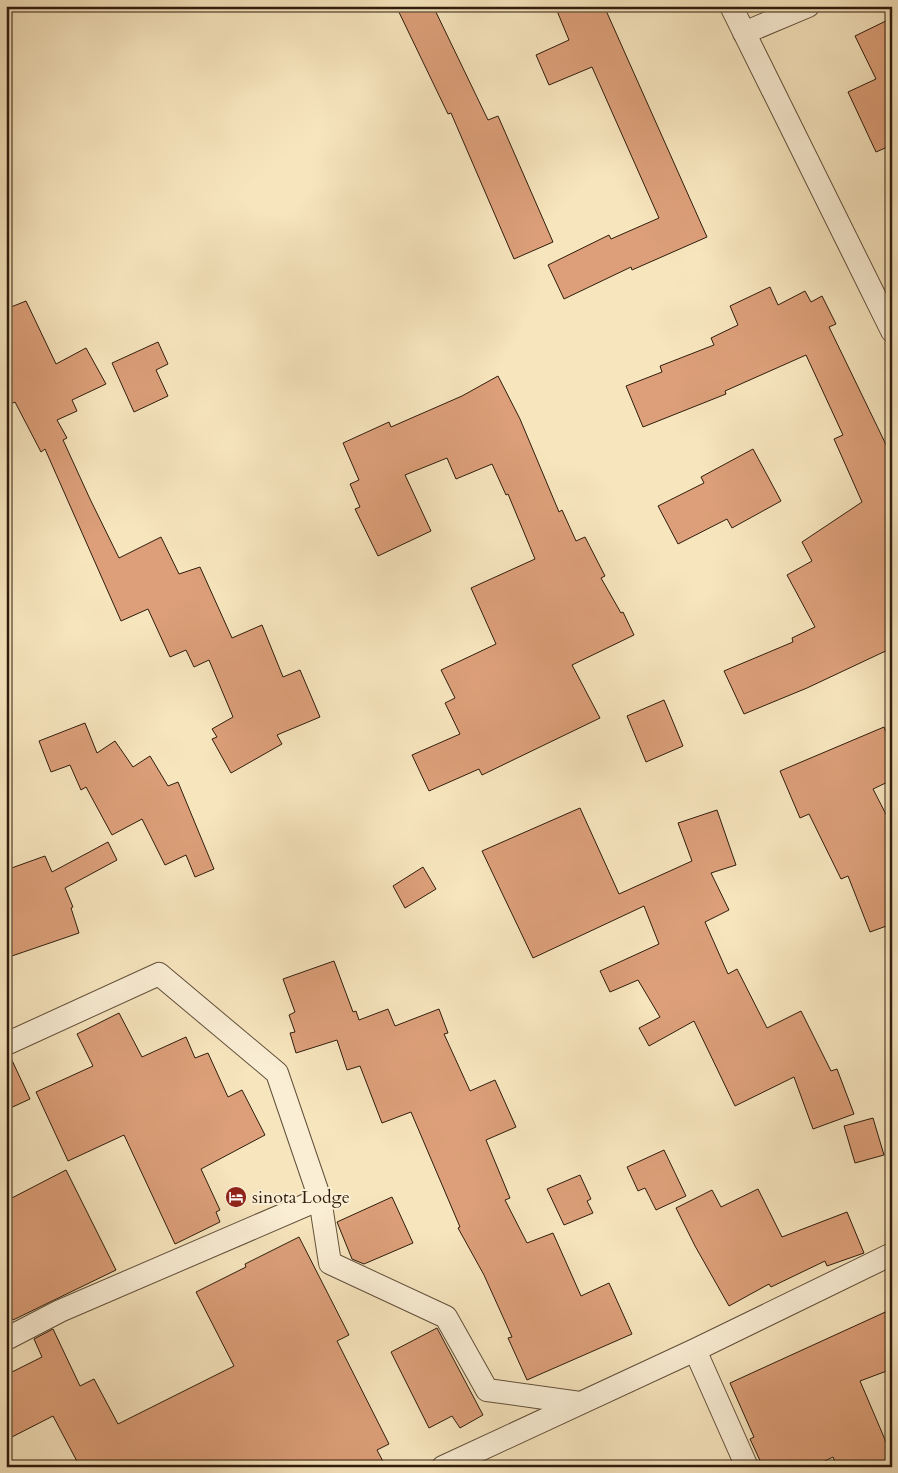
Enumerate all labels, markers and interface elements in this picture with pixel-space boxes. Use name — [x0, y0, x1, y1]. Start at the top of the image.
hotel icon: sinota Lodge — [224, 1185, 248, 1209]
place label: sinota Lodge — [252, 1185, 350, 1210]

